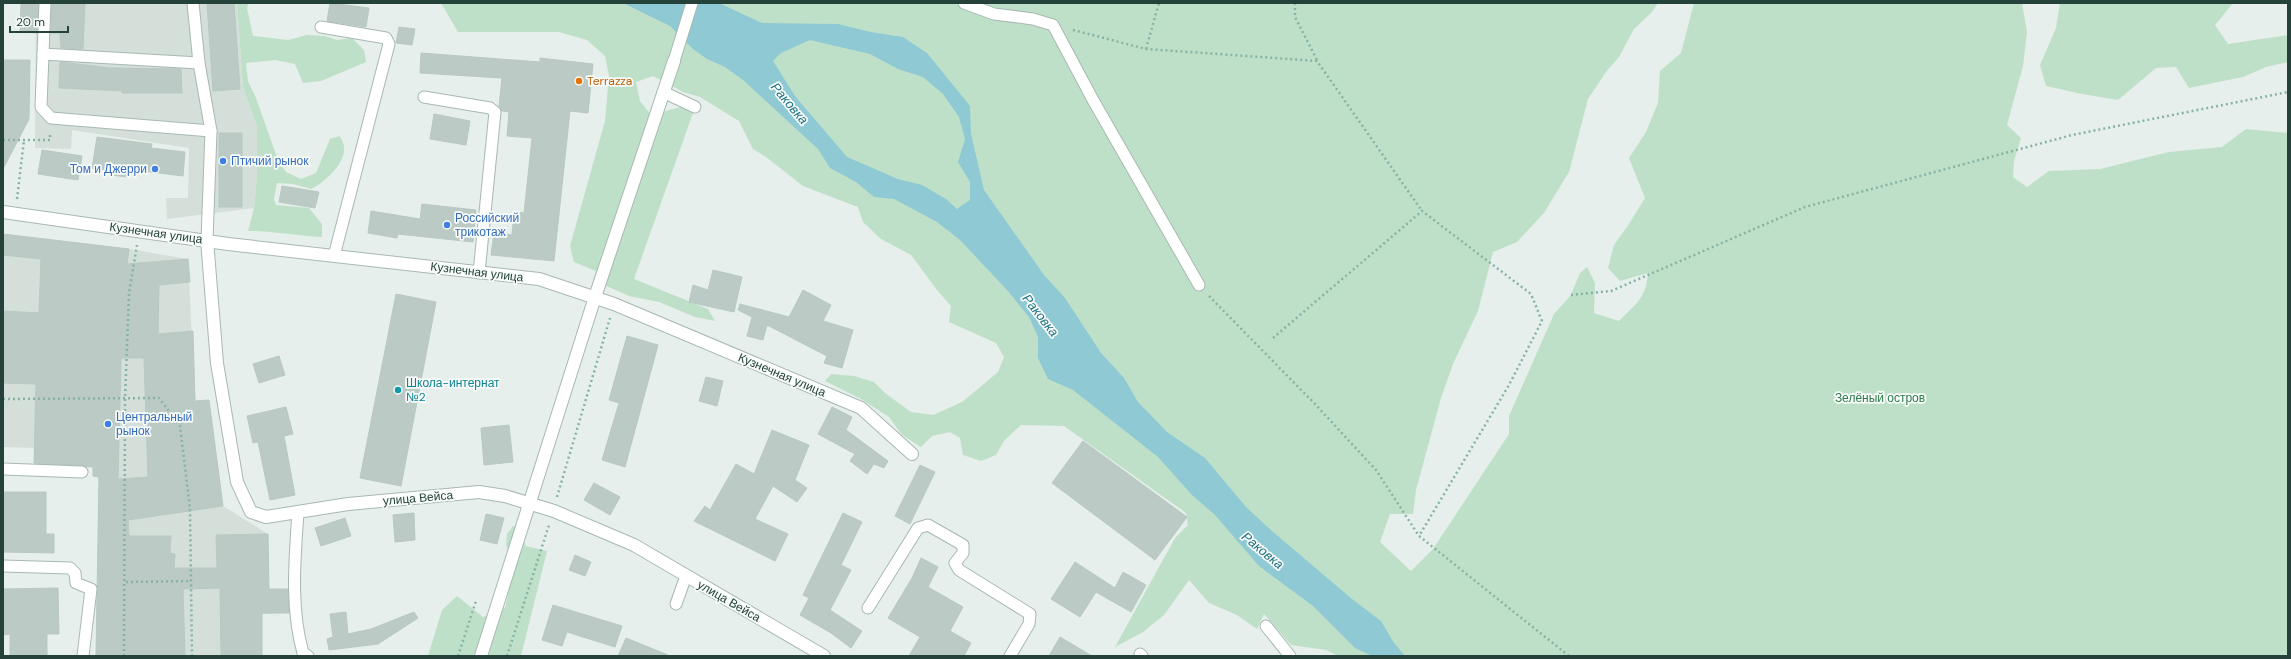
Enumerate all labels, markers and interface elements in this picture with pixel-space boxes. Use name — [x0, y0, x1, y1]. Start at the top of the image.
scale bar — [10, 8, 68, 34]
text: 20 m — [16, 14, 45, 30]
place label: Terrazza — [587, 73, 632, 89]
marker: Terrazza — [574, 76, 584, 86]
water label: Раковка — [767, 79, 812, 128]
place label: Птичий рынок — [231, 153, 309, 169]
marker: Птичий рынок — [218, 156, 228, 166]
place label: Том и Джерри — [70, 161, 147, 177]
marker: Том и Джерри — [150, 164, 160, 174]
place label: Российский трикотаж — [455, 210, 519, 240]
street label: Кузнечная улица — [109, 219, 204, 247]
marker: Российский трикотаж — [442, 220, 452, 230]
street label: Кузнечная улица — [430, 258, 525, 286]
water label: Раковка — [1019, 291, 1063, 340]
street label: Кузнечная улица — [736, 349, 829, 401]
place label: Школа-интернат №2 — [406, 375, 500, 405]
marker: Школа-интернат №2 — [393, 385, 403, 395]
park label: Зелёный остров — [1835, 390, 1925, 406]
place label: Центральный рынок — [116, 409, 192, 439]
marker: Центральный рынок — [103, 419, 113, 429]
street label: улица Вейса — [382, 487, 454, 509]
water label: Раковка — [1238, 528, 1287, 573]
street label: улица Вейса — [695, 577, 764, 626]

